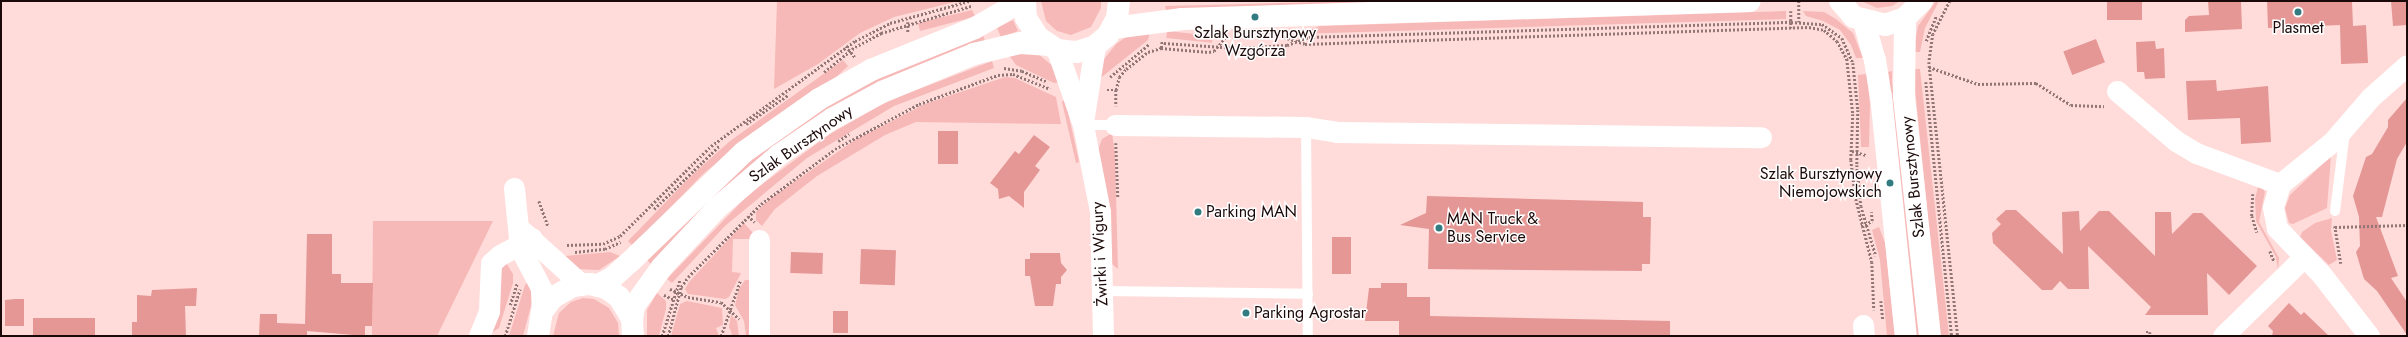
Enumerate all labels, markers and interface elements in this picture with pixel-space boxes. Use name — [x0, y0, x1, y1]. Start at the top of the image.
marker: Plasmet — [2293, 7, 2303, 17]
marker: Szlak Bursztynowy Wzgórza — [1250, 12, 1260, 22]
place label: Plasmet — [2272, 18, 2324, 38]
place label: Szlak Bursztynowy Wzgórza — [1194, 23, 1316, 61]
street label: Szlak Bursztynowy — [745, 101, 857, 187]
street label: Szlak Bursztynowy — [1897, 115, 1929, 239]
place label: Szlak Bursztynowy Niemojowskich — [1760, 164, 1882, 202]
marker: Szlak Bursztynowy Niemojowskich — [1885, 178, 1895, 188]
street label: Żwirki i Wigury — [1088, 201, 1112, 307]
place label: Parking MAN — [1206, 202, 1297, 222]
marker: Parking MAN — [1193, 207, 1203, 217]
place label: MAN Truck & Bus Service — [1447, 209, 1538, 247]
marker: MAN Truck & Bus Service — [1434, 223, 1444, 233]
place label: Parking Agrostar — [1254, 303, 1366, 323]
marker: Parking Agrostar — [1241, 308, 1251, 318]

